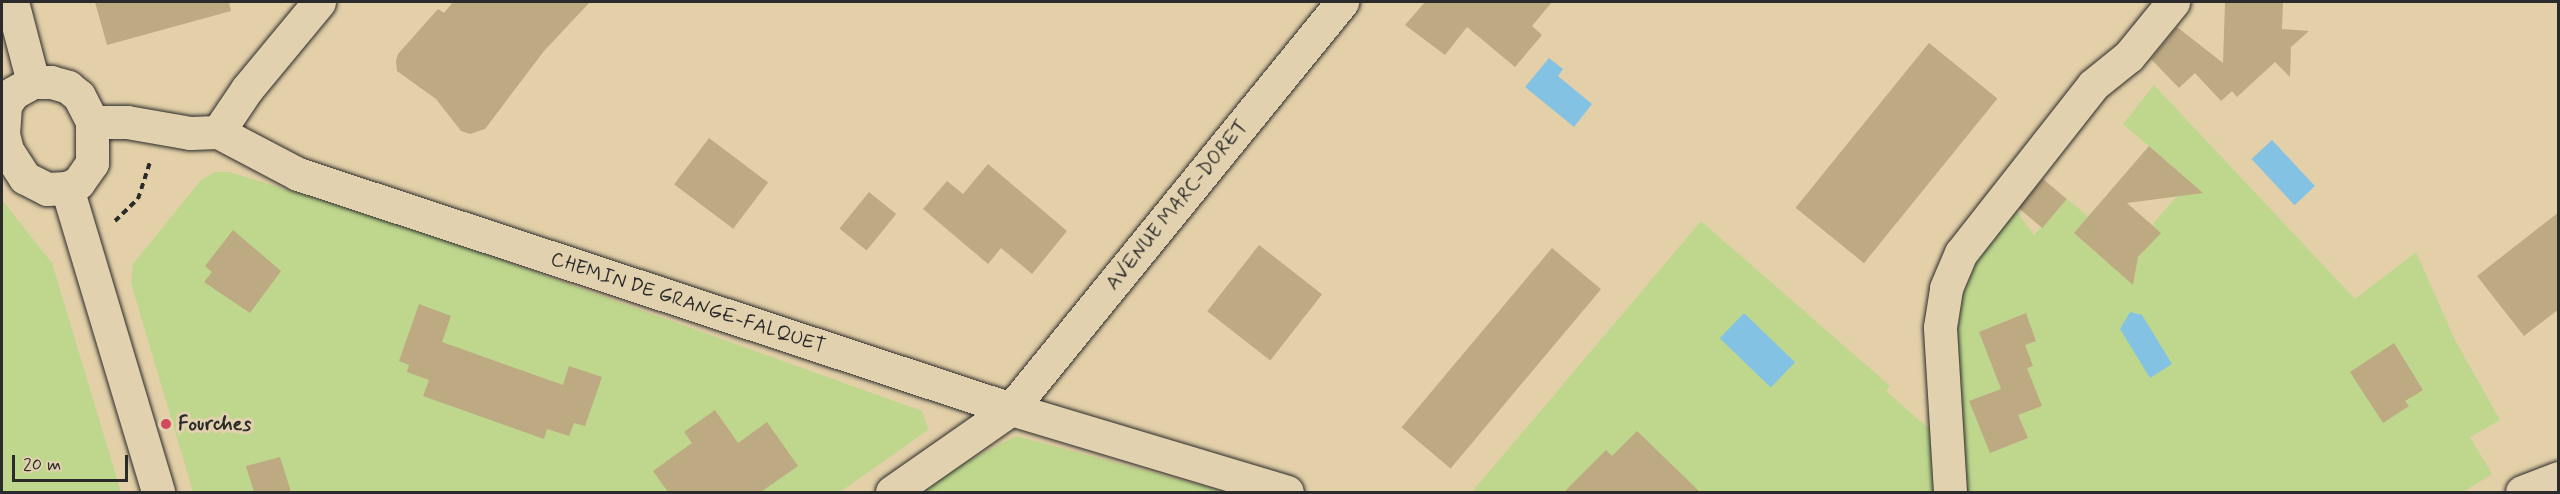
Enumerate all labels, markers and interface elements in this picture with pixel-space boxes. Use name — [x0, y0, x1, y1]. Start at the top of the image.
street label: AVENUE MARC-DORET — [1101, 115, 1253, 295]
street label: CHEMIN DE GRANGE-FALQUET — [548, 247, 828, 359]
place label: Fourches — [178, 412, 251, 436]
marker: Fourches — [159, 417, 173, 431]
scale bar — [15, 443, 130, 481]
text: 20 m — [23, 453, 61, 477]

